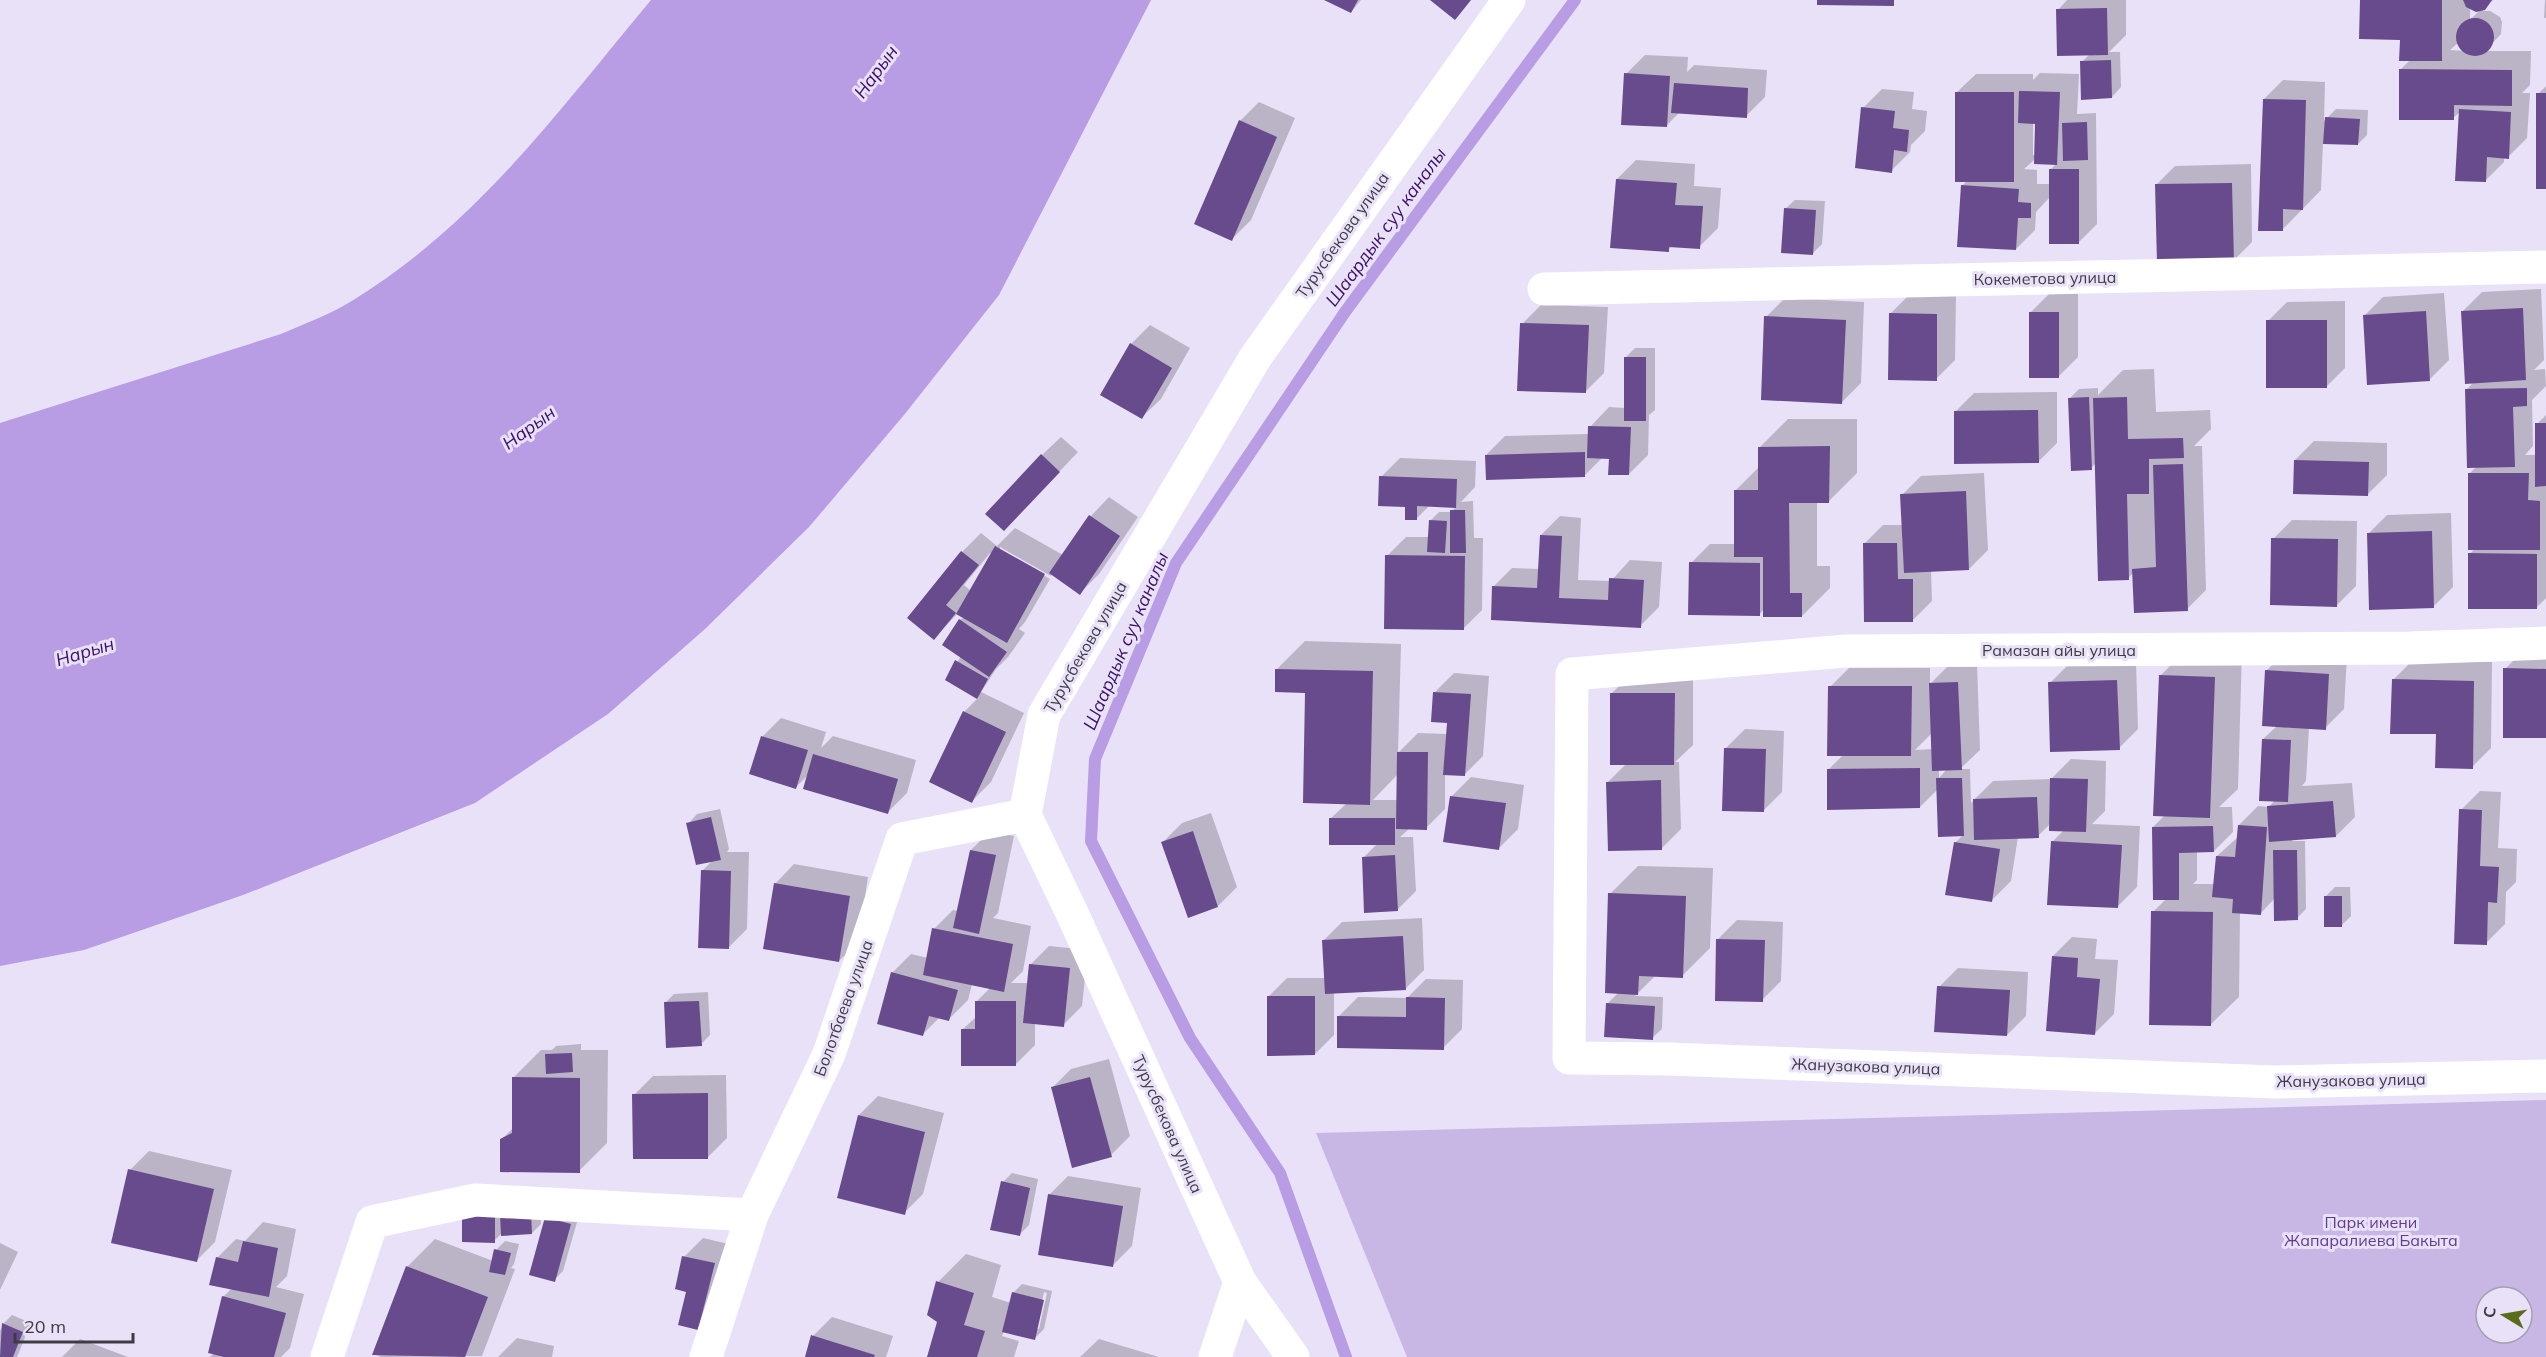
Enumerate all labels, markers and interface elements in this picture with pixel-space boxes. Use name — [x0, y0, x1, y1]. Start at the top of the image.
water label: Нарын — [849, 41, 903, 103]
water label: Шаардык суу каналы — [1320, 143, 1451, 311]
street label: Турусбекова улица — [1291, 168, 1393, 302]
street label: Кокеметова улица — [1973, 267, 2117, 289]
water label: Нарын — [498, 401, 560, 455]
water label: Шаардык суу каналы — [1078, 549, 1173, 733]
street label: Турусбекова улица — [1039, 577, 1131, 717]
water label: Нарын — [53, 632, 117, 671]
street label: Рамазан айы улица — [1982, 640, 2136, 660]
street label: Болотбаева улица — [809, 937, 877, 1079]
street label: Турусбекова улица — [1129, 1052, 1207, 1196]
street label: Жанузакова улица — [1791, 1053, 1941, 1079]
street label: Жанузакова улица — [2276, 1069, 2426, 1091]
park label: Парк имени Жапаралиева Бакыта — [2284, 1212, 2458, 1250]
north arrow — [2474, 1285, 2534, 1345]
text: С — [2478, 1305, 2500, 1319]
scale bar — [15, 1306, 134, 1344]
text: 20 m — [24, 1315, 66, 1338]

